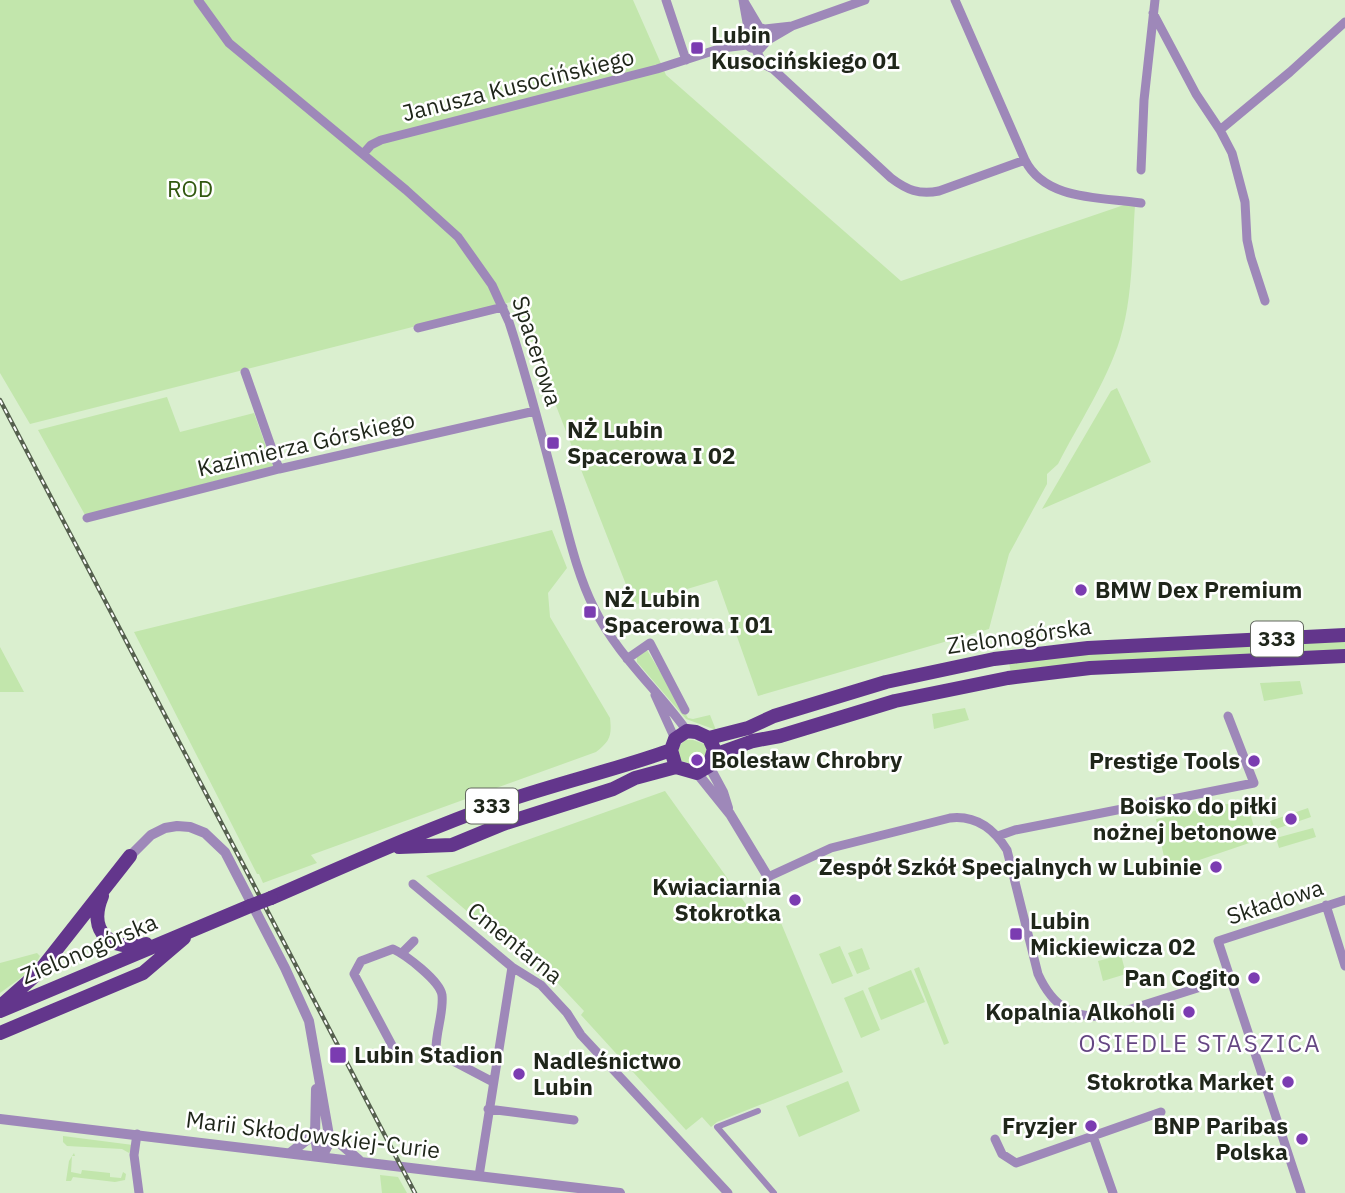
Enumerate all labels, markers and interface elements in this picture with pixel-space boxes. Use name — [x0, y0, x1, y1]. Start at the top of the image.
place label: Lubin Kusocińskiego 01 — [711, 19, 900, 75]
marker: Lubin Kusocińskiego 01 — [689, 40, 705, 56]
street label: Janusza Kusocińskiego — [399, 41, 637, 127]
park label: ROD — [167, 173, 213, 203]
street label: Spacerowa — [506, 292, 570, 409]
street label: Kazimierza Górskiego — [194, 403, 417, 483]
place label: NŻ Lubin Spacerowa I 02 — [567, 414, 736, 470]
marker: NŻ Lubin Spacerowa I 02 — [545, 435, 561, 451]
place label: BMW Dex Premium — [1095, 574, 1302, 604]
marker: BMW Dex Premium — [1073, 582, 1089, 598]
place label: NŻ Lubin Spacerowa I 01 — [604, 583, 773, 639]
marker: NŻ Lubin Spacerowa I 01 — [582, 604, 598, 620]
street label: Zielonogórska — [945, 610, 1093, 660]
road number: 333 — [1251, 622, 1303, 656]
place label: Bolesław Chrobry — [711, 744, 903, 774]
place label: Prestige Tools — [1089, 745, 1240, 775]
marker: Bolesław Chrobry — [689, 752, 705, 768]
marker: Prestige Tools — [1246, 753, 1262, 769]
road number: 333 — [466, 788, 518, 824]
place label: Boisko do piłki nożnej betonowe — [1093, 790, 1277, 846]
marker: Boisko do piłki nożnej betonowe — [1283, 811, 1299, 827]
place label: Zespół Szkół Specjalnych w Lubinie — [819, 851, 1202, 881]
marker: Zespół Szkół Specjalnych w Lubinie — [1208, 859, 1224, 875]
place label: Kwiaciarnia Stokrotka — [652, 871, 781, 927]
street label: Składowa — [1222, 871, 1327, 931]
marker: Kwiaciarnia Stokrotka — [787, 892, 803, 908]
street label: Cmentarna — [462, 895, 569, 990]
place label: Lubin Mickiewicza 02 — [1030, 905, 1196, 961]
street label: Zielonogórska — [16, 906, 161, 990]
marker: Lubin Mickiewicza 02 — [1008, 926, 1024, 942]
place label: Pan Cogito — [1124, 962, 1240, 992]
marker: Pan Cogito — [1246, 970, 1262, 986]
place label: Kopalnia Alkoholi — [985, 996, 1175, 1026]
marker: Kopalnia Alkoholi — [1181, 1004, 1197, 1020]
district label: OSIEDLE STASZICA — [1078, 1027, 1322, 1059]
place label: Lubin Stadion — [354, 1039, 503, 1069]
marker: Lubin Stadion — [328, 1045, 348, 1065]
place label: Nadleśnictwo Lubin — [533, 1045, 681, 1101]
marker: Nadleśnictwo Lubin — [511, 1066, 527, 1082]
place label: Stokrotka Market — [1087, 1066, 1274, 1096]
marker: Stokrotka Market — [1280, 1074, 1296, 1090]
street label: Marii Skłodowskiej-Curie — [184, 1104, 442, 1164]
place label: Fryzjer — [1002, 1110, 1077, 1140]
place label: BNP Paribas Polska — [1153, 1110, 1288, 1166]
marker: Fryzjer — [1083, 1118, 1099, 1134]
marker: BNP Paribas Polska — [1294, 1131, 1310, 1147]

